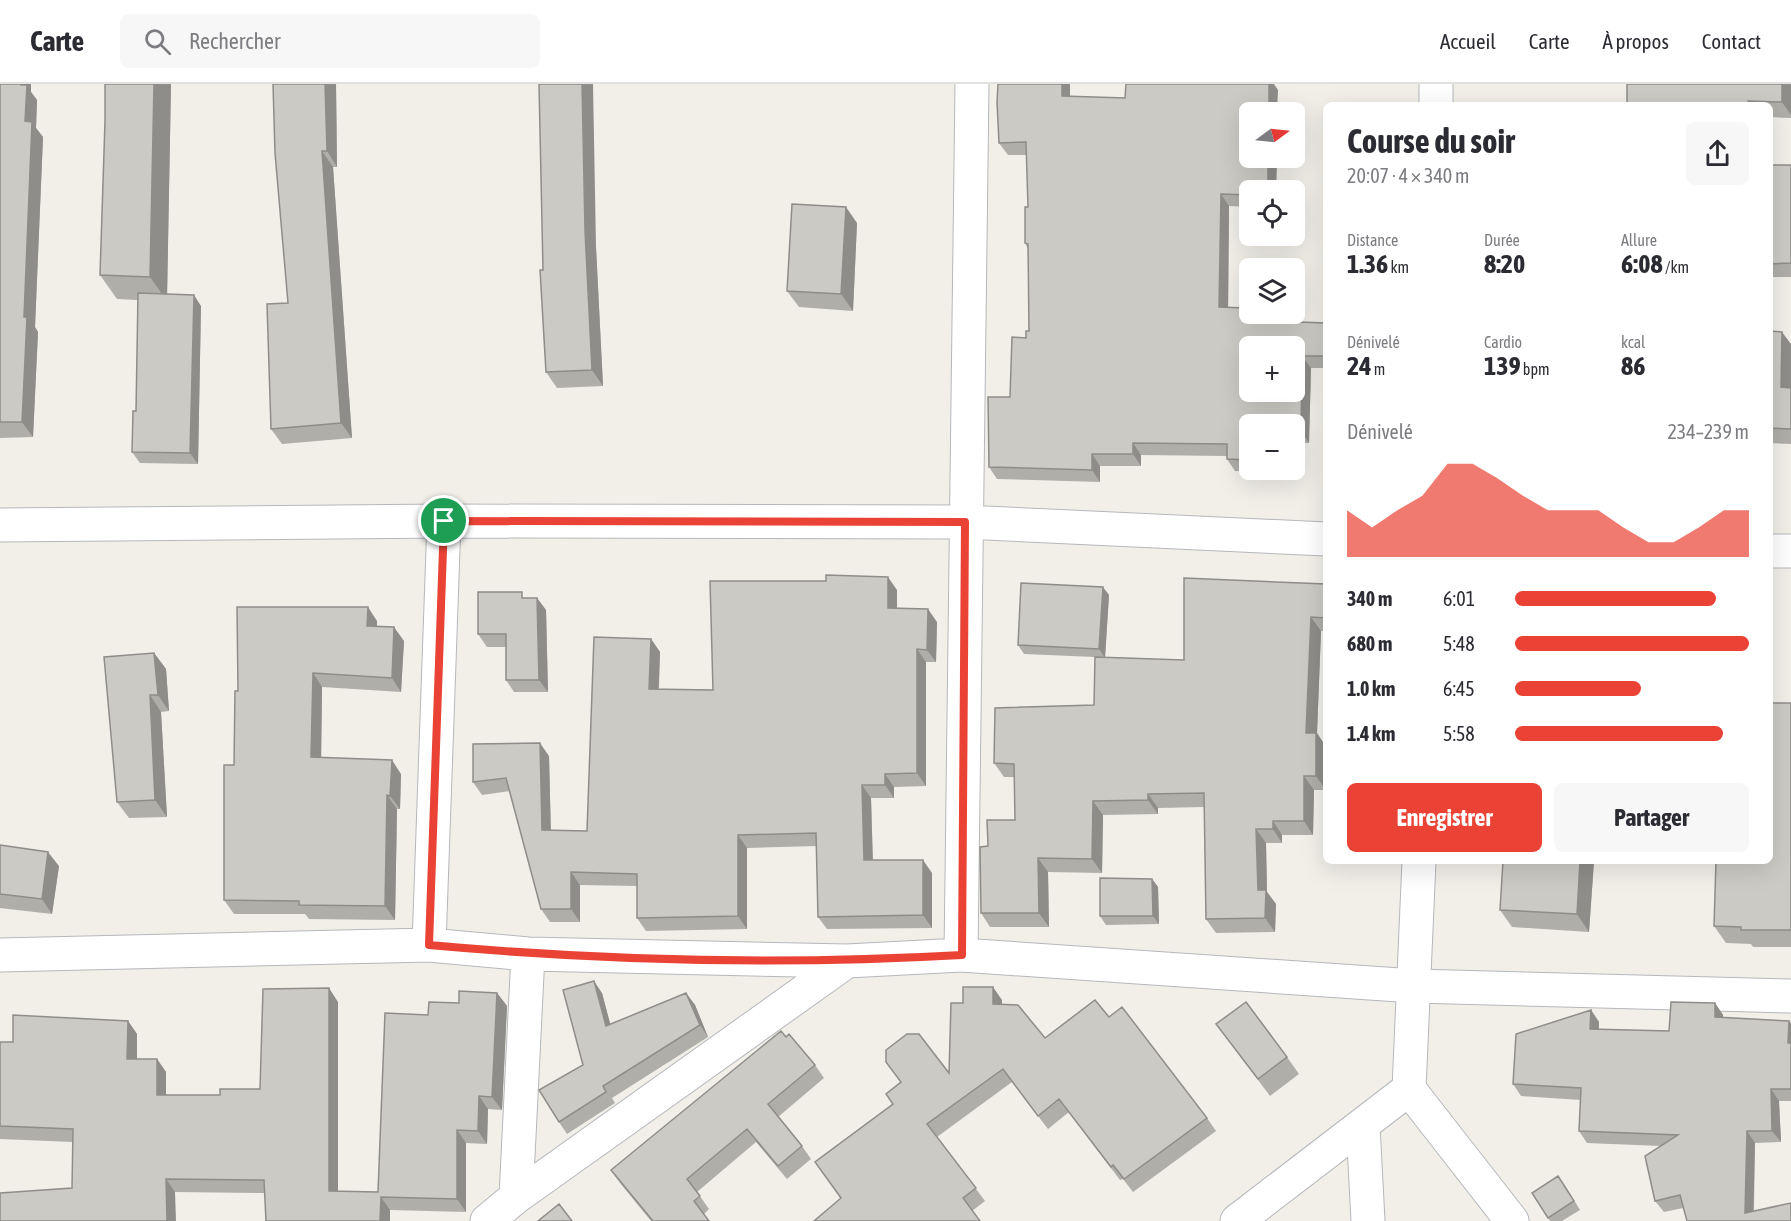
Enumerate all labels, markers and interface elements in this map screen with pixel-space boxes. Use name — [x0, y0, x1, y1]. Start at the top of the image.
search box — [120, 14, 540, 68]
text: Carte — [30, 25, 84, 57]
icon: search — [141, 25, 174, 58]
text: Rechercher — [189, 28, 281, 54]
text: Accueil — [1440, 29, 1496, 53]
text: Carte — [1529, 29, 1569, 53]
text: À propos — [1602, 29, 1669, 53]
text: Contact — [1702, 29, 1761, 53]
north arrow — [1239, 102, 1305, 168]
map controls — [1239, 102, 1305, 480]
text: Course du soir — [1347, 122, 1515, 160]
button: share — [1686, 122, 1749, 185]
text: 20:07 · 4 × 340 m — [1347, 164, 1469, 187]
button: locate — [1239, 180, 1305, 246]
text: Distance — [1347, 231, 1398, 249]
text: Durée — [1484, 231, 1520, 249]
text: Allure — [1621, 231, 1657, 249]
text: 1.36 — [1347, 249, 1388, 279]
text: 8:20 — [1484, 249, 1525, 279]
text: 6:08 — [1621, 249, 1663, 279]
button: layers — [1239, 258, 1305, 324]
text: km — [1388, 258, 1409, 276]
text: /km — [1663, 258, 1689, 276]
text: Dénivelé — [1347, 333, 1400, 351]
text: Cardio — [1484, 333, 1522, 351]
text: kcal — [1621, 333, 1645, 351]
button: + — [1239, 336, 1305, 402]
text: 24 — [1347, 351, 1371, 381]
text: 139 — [1484, 351, 1521, 381]
text: 86 — [1621, 351, 1645, 381]
text: m — [1371, 360, 1385, 378]
text: bpm — [1521, 360, 1550, 378]
button: − — [1239, 414, 1305, 480]
text: Dénivelé — [1347, 420, 1413, 443]
text: 234–239 m — [1667, 420, 1749, 443]
pin — [418, 495, 469, 546]
icon: arrive — [427, 504, 460, 537]
text: 340 m — [1347, 587, 1392, 610]
text: 6:01 — [1443, 587, 1475, 610]
text: 680 m — [1347, 632, 1392, 655]
text: 5:48 — [1443, 632, 1475, 655]
text: 1.0 km — [1347, 677, 1395, 700]
text: 6:45 — [1443, 677, 1475, 700]
text: 1.4 km — [1347, 722, 1395, 745]
text: 5:58 — [1443, 722, 1475, 745]
button: Enregistrer — [1347, 783, 1542, 852]
button: Partager — [1554, 783, 1749, 852]

